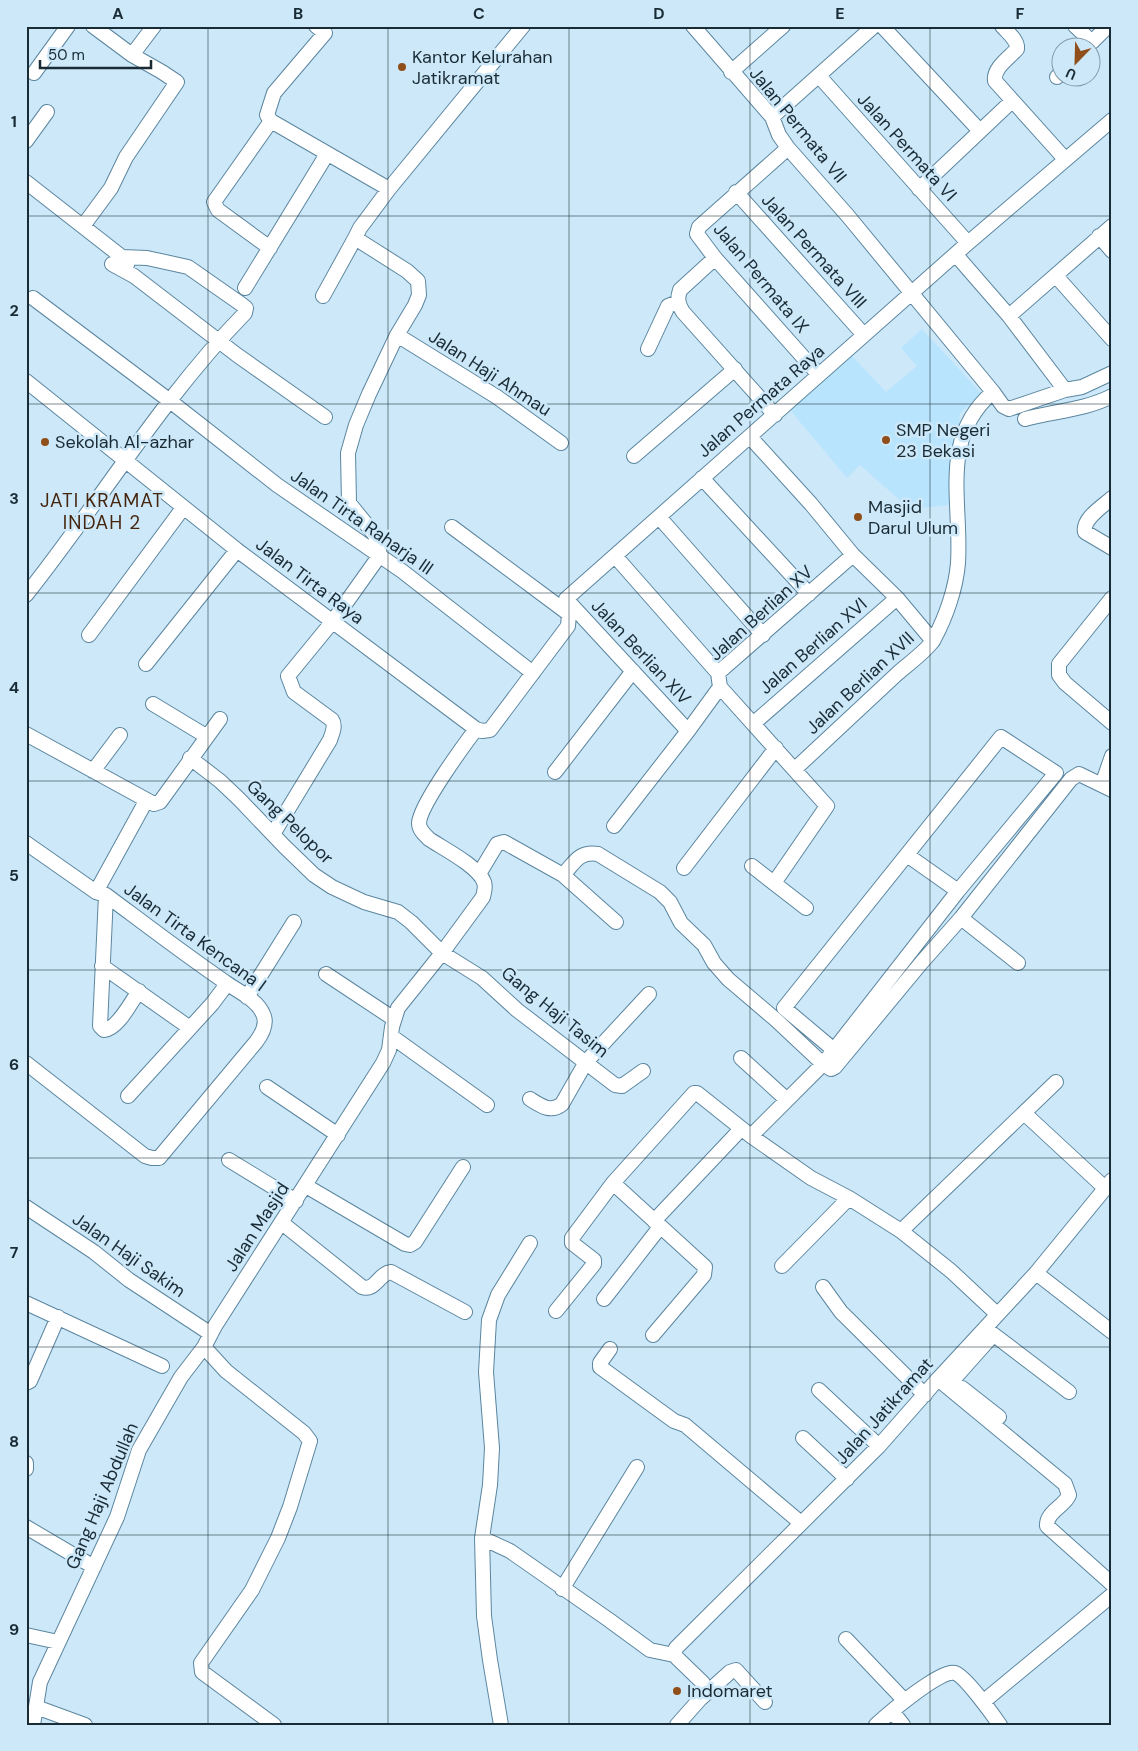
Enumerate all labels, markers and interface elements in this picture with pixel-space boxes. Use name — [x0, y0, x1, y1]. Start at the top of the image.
text: A — [112, 3, 124, 24]
text: B — [293, 3, 303, 24]
text: C — [473, 3, 485, 24]
text: D — [653, 3, 665, 24]
text: E — [835, 3, 845, 24]
text: F — [1016, 3, 1025, 24]
scale bar — [40, 38, 151, 70]
north arrow — [1050, 38, 1100, 88]
text: 50 m — [48, 45, 85, 65]
place label: Kantor Kelurahan Jatikramat — [412, 45, 553, 90]
marker: Kantor Kelurahan Jatikramat — [396, 61, 408, 73]
street label: Jalan Permata VII — [744, 62, 852, 188]
text: U — [1063, 64, 1079, 84]
street label: Jalan Permata VI — [852, 88, 962, 206]
text: 1 — [11, 111, 17, 132]
street label: Jalan Permata VIII — [756, 189, 872, 313]
street label: Jalan Permata IX — [708, 218, 814, 338]
text: 2 — [9, 300, 19, 321]
street label: Jalan Haji Ahmau — [424, 324, 556, 422]
street label: Jalan Permata Raya — [692, 339, 830, 463]
place label: SMP Negeri 23 Bekasi — [896, 418, 990, 463]
place label: Sekolah Al-azhar — [55, 430, 195, 454]
marker: SMP Negeri 23 Bekasi — [880, 434, 892, 446]
marker: Sekolah Al-azhar — [39, 436, 51, 448]
street label: Jalan Tirta Raharja III — [286, 464, 438, 580]
text: 3 — [9, 488, 19, 509]
district label: JATI KRAMAT INDAH 2 — [40, 488, 164, 535]
place label: Masjid Darul Ulum — [868, 495, 958, 540]
marker: Masjid Darul Ulum — [852, 511, 864, 523]
street label: Jalan Tirta Raya — [251, 532, 369, 630]
street label: Jalan Berlian XV — [704, 560, 818, 666]
street label: Jalan Berlian XVI — [754, 592, 872, 700]
street label: Jalan Berlian XIV — [586, 594, 696, 710]
street label: Jalan Berlian XVII — [801, 626, 919, 740]
text: 4 — [9, 677, 19, 698]
street label: Gang Pelopor — [241, 774, 339, 870]
text: 5 — [9, 865, 19, 886]
street label: Jalan Tirta Kencana I — [119, 877, 271, 997]
street label: Gang Haji Tasim — [496, 961, 614, 1063]
text: 6 — [9, 1054, 19, 1075]
street label: Jalan Masjid — [219, 1178, 295, 1276]
street label: Jalan Haji Sakim — [68, 1207, 190, 1303]
text: 7 — [10, 1242, 19, 1263]
street label: Jalan Jatikramat — [830, 1353, 938, 1469]
street label: Gang Haji Abdullah — [60, 1419, 144, 1573]
text: 8 — [9, 1431, 19, 1452]
text: 9 — [9, 1619, 19, 1640]
place label: Indomaret — [687, 1679, 773, 1703]
marker: Indomaret — [671, 1685, 683, 1697]

